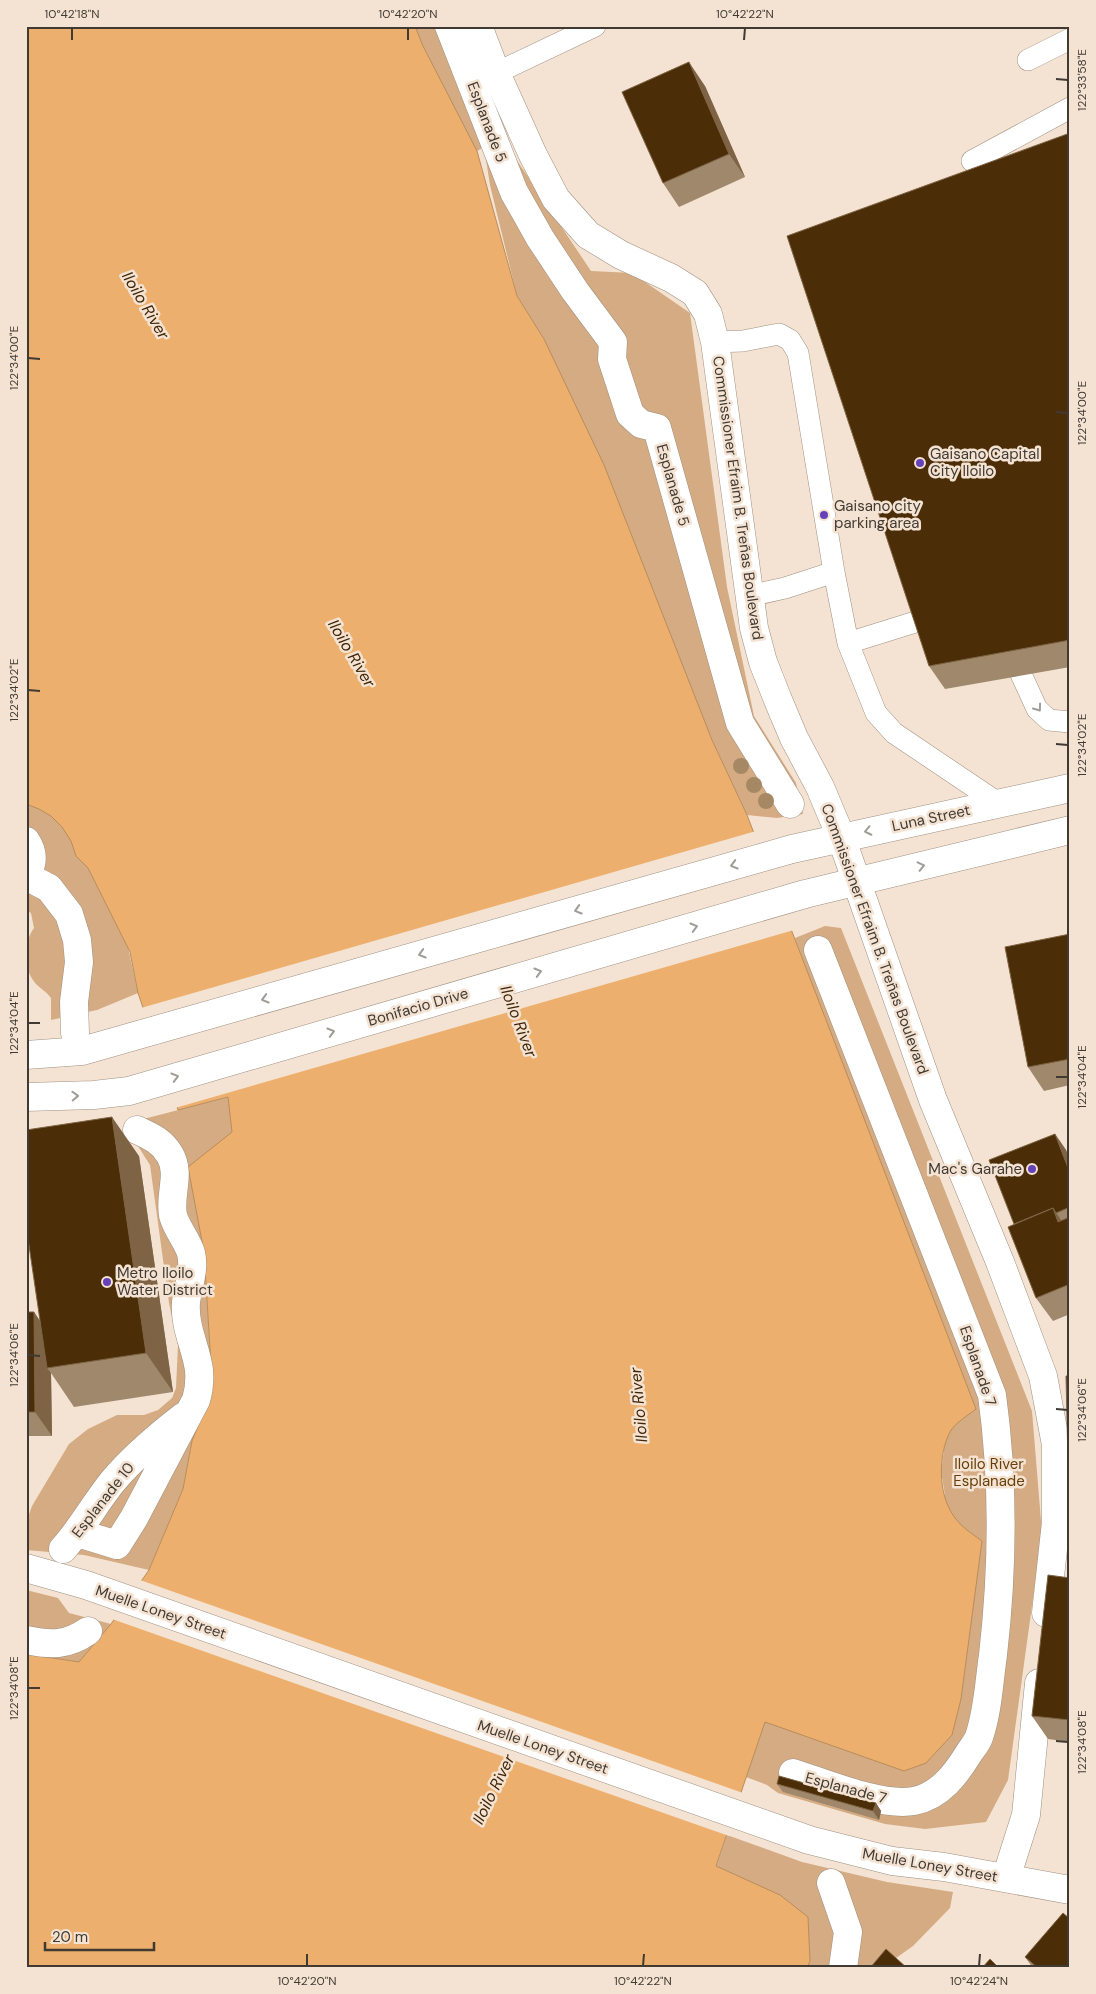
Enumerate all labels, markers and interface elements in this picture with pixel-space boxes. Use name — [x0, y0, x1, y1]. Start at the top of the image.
text: 10°42'18"N — [45, 6, 100, 22]
text: 10°42'20"N — [379, 6, 437, 22]
text: 10°42'22"N — [716, 6, 774, 22]
text: 122°33'58"E — [1074, 49, 1090, 111]
street label: Esplanade 5 — [462, 79, 512, 165]
water label: Iloilo River — [117, 268, 174, 344]
text: 122°34'00"E — [6, 325, 22, 390]
street label: Commissioner Efraim B. Treñas Boulevard — [708, 355, 768, 641]
text: 122°34'00"E — [1074, 380, 1090, 445]
street label: Esplanade 5 — [652, 442, 694, 528]
place label: Gaisano Capital City Iloilo — [930, 444, 1040, 481]
marker: Gaisano Capital City Iloilo — [914, 457, 926, 469]
place label: Gaisano city parking area — [834, 496, 921, 533]
marker: Gaisano city parking area — [818, 509, 830, 521]
water label: Iloilo River — [323, 616, 380, 692]
text: 122°34'02"E — [6, 658, 22, 722]
one-way arrow — [1032, 702, 1041, 712]
text: 122°34'02"E — [1074, 713, 1090, 777]
street label: Luna Street — [890, 800, 972, 836]
street label: Commissioner Efraim B. Treñas Boulevard — [817, 801, 933, 1077]
one-way arrow — [864, 825, 873, 836]
one-way arrow — [731, 860, 739, 870]
one-way arrow — [917, 861, 926, 872]
one-way arrow — [574, 904, 583, 914]
one-way arrow — [689, 922, 698, 932]
one-way arrow — [418, 949, 426, 959]
one-way arrow — [533, 968, 541, 978]
water label: Iloilo River — [495, 982, 542, 1061]
street label: Bonifacio Drive — [365, 983, 471, 1031]
text: 122°34'04"E — [6, 991, 22, 1055]
one-way arrow — [262, 993, 270, 1003]
one-way arrow — [327, 1028, 335, 1038]
text: 122°34'04"E — [1074, 1045, 1090, 1109]
one-way arrow — [171, 1073, 179, 1083]
one-way arrow — [72, 1091, 79, 1101]
place label: Mac's Garahe — [928, 1159, 1022, 1179]
marker: Mac's Garahe — [1026, 1163, 1038, 1175]
place label: Metro Iloilo Water District — [117, 1263, 213, 1300]
marker: Metro Iloilo Water District — [101, 1276, 113, 1288]
text: 122°34'06"E — [6, 1323, 22, 1387]
street label: Esplanade 7 — [955, 1323, 1001, 1409]
water label: Iloilo River — [625, 1366, 652, 1443]
text: 122°34'06"E — [1074, 1378, 1090, 1442]
park label: Iloilo River Esplanade — [953, 1454, 1025, 1491]
street label: Esplanade 10 — [67, 1458, 139, 1542]
street label: Muelle Loney Street — [93, 1580, 229, 1644]
text: 122°34'08"E — [6, 1656, 22, 1720]
text: 122°34'08"E — [1074, 1710, 1090, 1774]
street label: Muelle Loney Street — [475, 1715, 611, 1779]
water label: Iloilo River — [468, 1750, 520, 1828]
street label: Esplanade 7 — [803, 1768, 889, 1808]
street label: Muelle Loney Street — [861, 1843, 999, 1887]
scale bar — [45, 1919, 154, 1951]
text: 20 m — [52, 1927, 88, 1947]
text: 10°42'20"N — [278, 1973, 336, 1989]
text: 10°42'22"N — [614, 1973, 672, 1989]
text: 10°42'24"N — [950, 1973, 1008, 1989]

